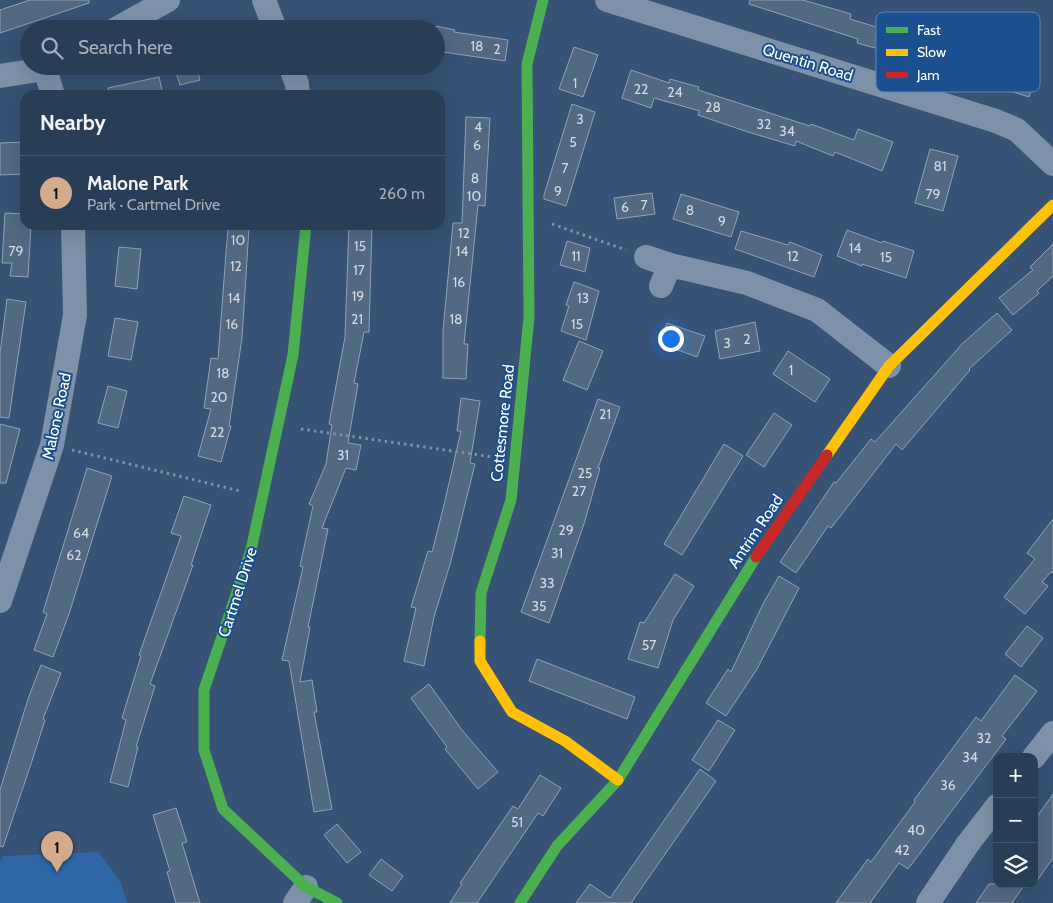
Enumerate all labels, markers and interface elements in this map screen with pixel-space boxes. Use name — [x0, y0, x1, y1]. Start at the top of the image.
legend — [876, 12, 1040, 92]
search box — [20, 20, 445, 75]
text: Fast — [917, 21, 941, 39]
icon: search — [38, 34, 66, 62]
text: Search here — [78, 36, 172, 59]
house number: 18 — [470, 37, 484, 55]
house number: 2 — [493, 40, 501, 58]
street label: Quentin Road — [760, 40, 855, 85]
text: Slow — [917, 43, 946, 61]
text: Jam — [916, 66, 939, 84]
house number: 1 — [573, 74, 577, 92]
house number: 22 — [634, 80, 648, 98]
house number: 24 — [667, 83, 683, 101]
house number: 28 — [705, 98, 721, 116]
text: Nearby — [40, 110, 106, 135]
house number: 3 — [576, 110, 584, 128]
house number: 32 — [757, 115, 771, 133]
house number: 4 — [474, 118, 482, 136]
house number: 34 — [779, 122, 795, 140]
house number: 5 — [569, 133, 577, 151]
house number: 6 — [473, 136, 481, 154]
house number: 81 — [933, 157, 947, 175]
house number: 7 — [561, 159, 569, 177]
house number: 8 — [471, 169, 479, 187]
text: Malone Park — [87, 172, 188, 195]
house number: 9 — [554, 182, 562, 200]
text: 1 — [53, 184, 59, 203]
text: 260 m — [379, 184, 425, 203]
house number: 79 — [926, 185, 941, 203]
house number: 10 — [467, 187, 481, 205]
text: Park · Cartmel Drive — [87, 195, 220, 214]
house number: 7 — [640, 196, 648, 214]
house number: 6 — [621, 198, 629, 216]
house number: 8 — [686, 201, 694, 219]
house number: 9 — [718, 212, 726, 230]
house number: 12 — [458, 224, 470, 242]
house number: 10 — [231, 231, 245, 249]
house number: 15 — [354, 237, 366, 255]
house number: 14 — [849, 239, 861, 257]
house number: 79 — [9, 242, 24, 260]
house number: 14 — [456, 242, 468, 260]
house number: 11 — [571, 247, 581, 265]
house number: 12 — [787, 247, 799, 265]
house number: 15 — [880, 248, 892, 266]
house number: 12 — [230, 257, 242, 275]
house number: 17 — [353, 261, 365, 279]
house number: 16 — [453, 273, 465, 291]
house number: 19 — [352, 287, 364, 305]
house number: 14 — [228, 289, 240, 307]
house number: 13 — [577, 289, 589, 307]
house number: 21 — [351, 310, 363, 328]
house number: 18 — [449, 310, 463, 328]
house number: 16 — [226, 315, 238, 333]
house number: 15 — [571, 315, 583, 333]
your location — [658, 326, 684, 352]
house number: 2 — [743, 330, 751, 348]
house number: 3 — [723, 334, 731, 352]
house number: 1 — [789, 361, 793, 379]
street label: Cottesmore Road — [487, 363, 518, 483]
house number: 18 — [216, 364, 230, 382]
street label: Malone Road — [38, 371, 75, 461]
house number: 20 — [210, 388, 228, 406]
house number: 21 — [599, 405, 611, 423]
house number: 22 — [210, 423, 224, 441]
house number: 31 — [337, 446, 349, 464]
house number: 25 — [578, 464, 592, 482]
house number: 27 — [572, 482, 586, 500]
street label: Antrim Road — [724, 491, 787, 572]
house number: 29 — [558, 521, 574, 539]
house number: 64 — [73, 524, 89, 542]
house number: 31 — [551, 544, 563, 562]
street label: Cartmel Drive — [214, 545, 261, 640]
house number: 62 — [66, 546, 82, 564]
house number: 33 — [539, 574, 555, 592]
house number: 35 — [531, 597, 547, 615]
house number: 57 — [642, 636, 656, 654]
house number: 32 — [977, 729, 991, 747]
house number: 34 — [962, 748, 978, 766]
map controls — [993, 753, 1038, 888]
button: + — [993, 753, 1038, 798]
house number: 36 — [940, 776, 956, 794]
button: − — [993, 798, 1038, 843]
house number: 51 — [511, 813, 523, 831]
house number: 40 — [907, 821, 925, 839]
pin: 1 — [41, 831, 73, 872]
house number: 42 — [894, 841, 910, 859]
button: layers — [993, 843, 1038, 888]

